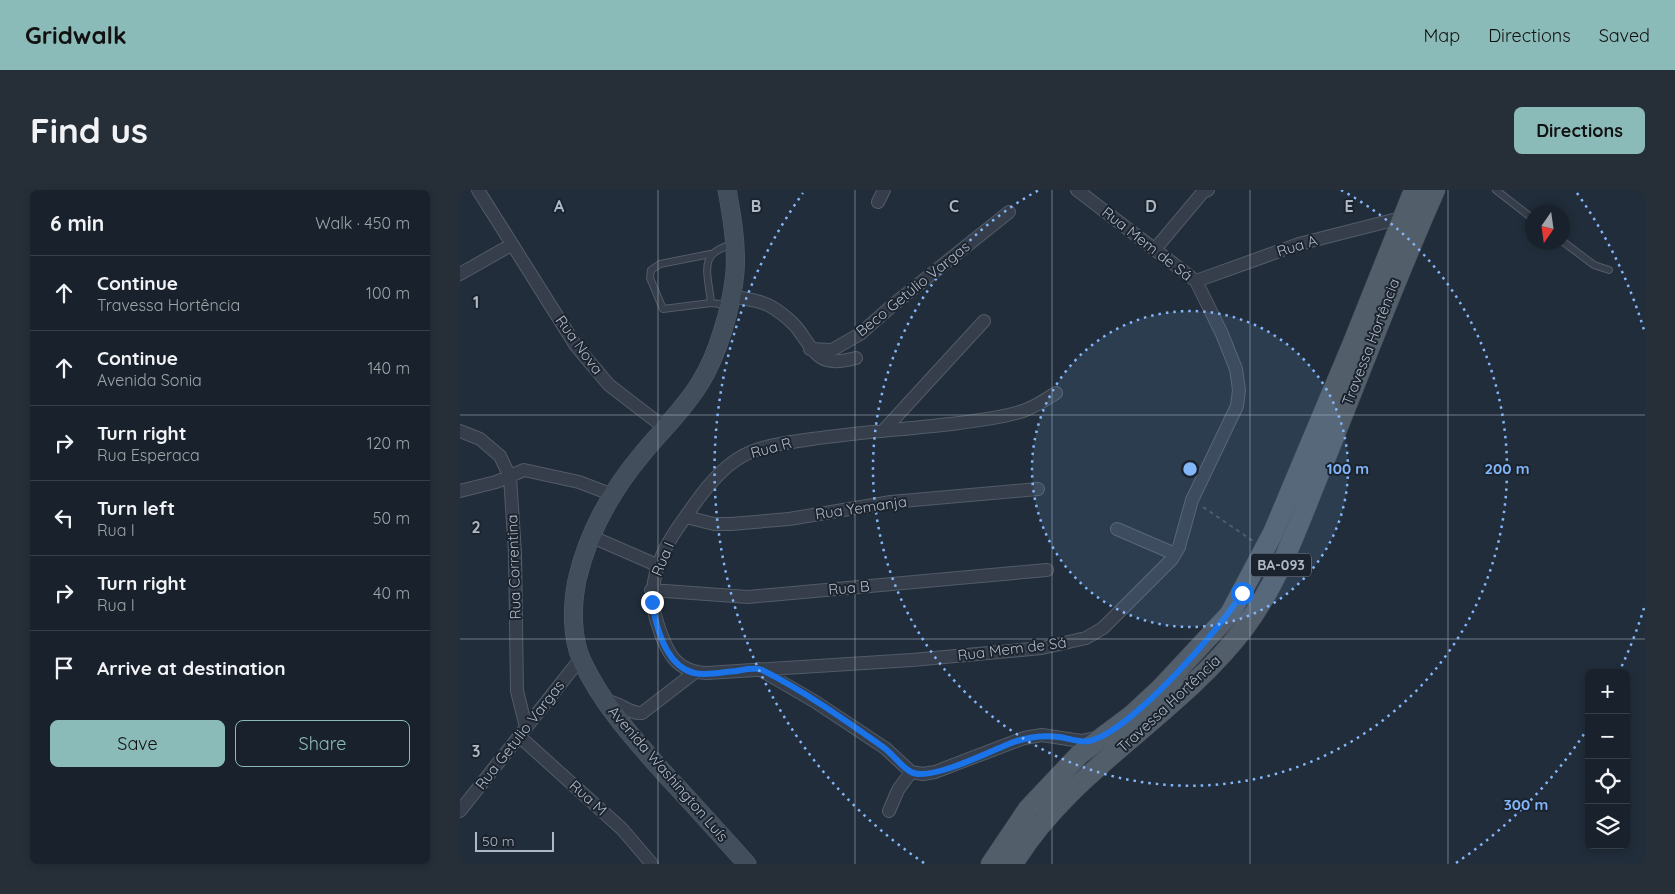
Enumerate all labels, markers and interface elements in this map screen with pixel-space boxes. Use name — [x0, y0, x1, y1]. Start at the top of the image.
text: Gridwalk — [25, 20, 127, 50]
text: Map — [1423, 24, 1460, 47]
text: Directions — [1488, 24, 1571, 47]
text: Saved — [1599, 24, 1650, 47]
button: Directions — [1514, 107, 1645, 154]
text: Find us — [30, 108, 148, 152]
text: A — [554, 196, 565, 216]
text: B — [751, 196, 761, 216]
text: C — [949, 196, 959, 216]
text: D — [1145, 196, 1157, 216]
text: E — [1344, 196, 1354, 216]
street label: Rua Mem de Sá — [1098, 202, 1196, 285]
north arrow — [1525, 205, 1570, 250]
text: 6 min — [50, 210, 104, 236]
text: Walk · 450 m — [315, 213, 410, 233]
street label: Rua A — [1274, 230, 1320, 261]
street label: Beco Getúlio Vargas — [852, 237, 974, 340]
text: Continue — [97, 271, 178, 295]
street label: Travessa Hortência — [1338, 276, 1403, 408]
icon: ahead — [50, 279, 78, 307]
text: 100 m — [366, 283, 410, 303]
text: 1 — [473, 292, 479, 312]
text: Travessa Hortência — [97, 295, 240, 315]
street label: Rua Nova — [552, 311, 607, 378]
text: Continue — [97, 346, 178, 370]
icon: ahead — [50, 354, 78, 382]
text: 140 m — [367, 358, 410, 378]
text: Avenida Sonia — [97, 370, 202, 390]
text: Turn right — [97, 421, 186, 445]
icon: right — [50, 429, 78, 457]
text: 120 m — [367, 433, 410, 453]
street label: Rua R — [748, 433, 793, 462]
text: Rua Esperaca — [97, 445, 200, 465]
text: 100 m — [1327, 459, 1369, 478]
text: 200 m — [1485, 459, 1530, 478]
centre of rings — [1181, 460, 1199, 478]
street label: Rua Yemanja — [814, 492, 908, 523]
text: Turn left — [97, 496, 175, 520]
icon: left — [50, 504, 78, 532]
text: 50 m — [373, 508, 410, 528]
street label: Rua Correntina — [502, 514, 525, 620]
text: 2 — [471, 517, 481, 537]
text: Rua I — [97, 520, 135, 540]
street label: Rua I — [647, 539, 678, 579]
road number: BA-093 — [1251, 554, 1311, 576]
text: Turn right — [97, 571, 186, 595]
street label: Rua B — [828, 576, 871, 599]
icon: right — [50, 579, 78, 607]
route start — [1231, 582, 1254, 605]
text: 40 m — [373, 583, 410, 603]
route end — [641, 591, 664, 614]
text: Rua I — [97, 595, 135, 615]
street label: Rua Mem de Sá — [956, 632, 1067, 665]
street label: Travessa Hortência — [1113, 651, 1224, 756]
icon: arrive — [50, 654, 78, 682]
text: Arrive at destination — [97, 656, 286, 680]
map controls — [1585, 669, 1630, 849]
button: + — [1585, 669, 1630, 714]
street label: Rua Getulio Vargas — [471, 676, 568, 793]
street label: Avenida Washington Luís — [604, 702, 733, 845]
button: − — [1585, 714, 1630, 759]
button: Save — [50, 720, 225, 767]
button: Share — [235, 720, 410, 767]
text: 3 — [472, 741, 480, 761]
button: locate — [1585, 759, 1630, 804]
street label: Rua M — [566, 776, 611, 819]
text: 300 m — [1504, 795, 1548, 814]
button: layers — [1585, 804, 1630, 849]
scale bar — [475, 829, 554, 852]
text: 50 m — [482, 832, 515, 850]

